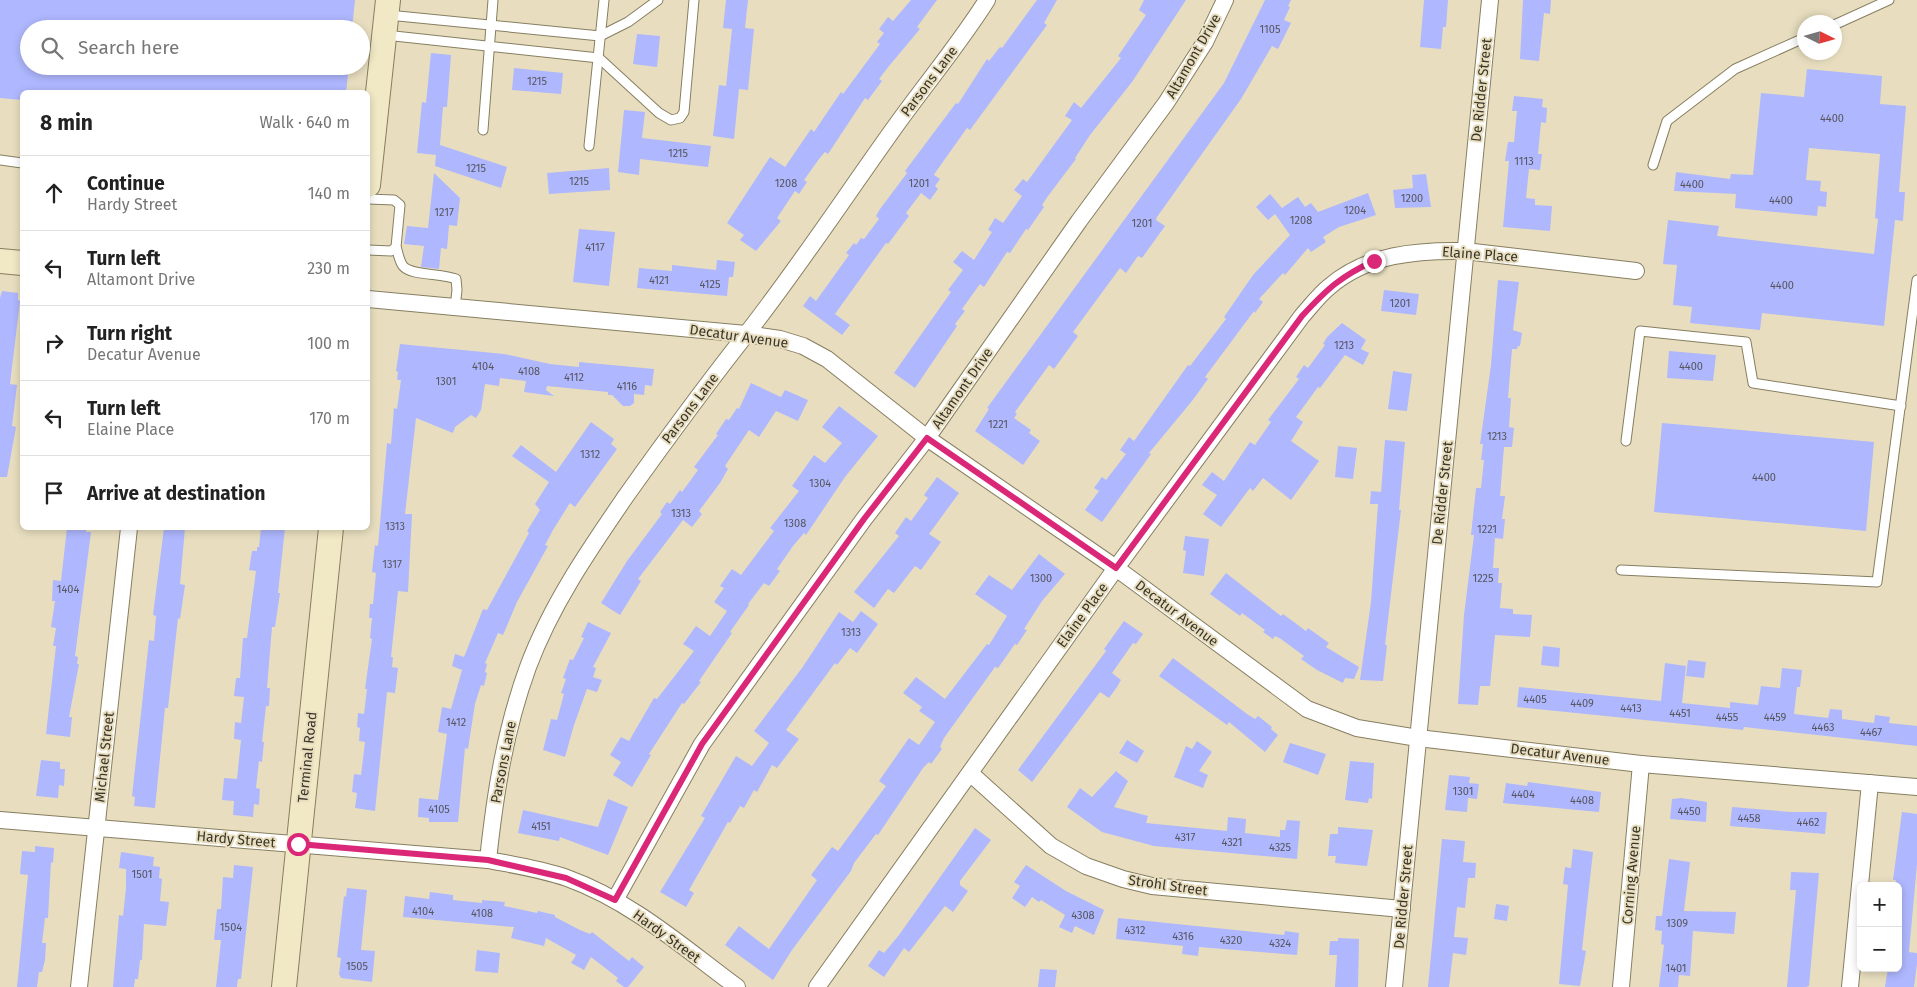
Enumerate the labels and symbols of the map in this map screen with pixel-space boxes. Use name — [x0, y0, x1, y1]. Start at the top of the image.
street label: Altamont Drive — [1162, 11, 1224, 101]
north arrow — [1797, 15, 1842, 60]
house number: 1105 — [1259, 23, 1281, 36]
street label: De Ridder Street — [1468, 36, 1495, 143]
street label: Parsons Lane — [897, 43, 961, 120]
house number: 1215 — [527, 75, 548, 88]
house number: 4400 — [1820, 112, 1844, 125]
house number: 1215 — [668, 147, 689, 160]
house number: 1113 — [1514, 155, 1534, 168]
house number: 1215 — [466, 162, 487, 175]
house number: 1215 — [569, 175, 590, 188]
house number: 1208 — [775, 177, 797, 190]
house number: 1201 — [909, 177, 929, 190]
house number: 4400 — [1680, 178, 1704, 191]
house number: 1200 — [1401, 192, 1423, 205]
house number: 4400 — [1769, 194, 1793, 207]
house number: 1204 — [1344, 204, 1366, 217]
house number: 1217 — [434, 206, 454, 219]
house number: 1208 — [1290, 214, 1312, 227]
house number: 1201 — [1132, 217, 1152, 230]
house number: 4117 — [585, 241, 605, 254]
street label: Elaine Place — [1441, 243, 1519, 266]
route end — [1363, 250, 1386, 273]
house number: 4121 — [649, 274, 669, 287]
house number: 4125 — [700, 278, 721, 291]
house number: 4400 — [1770, 279, 1794, 292]
house number: 1201 — [1390, 297, 1410, 310]
street label: Decatur Avenue — [688, 321, 789, 352]
house number: 1213 — [1334, 339, 1354, 352]
street label: Altamont Drive — [928, 345, 997, 432]
house number: 4104 — [472, 360, 494, 373]
house number: 4400 — [1679, 360, 1703, 373]
house number: 4108 — [518, 365, 540, 378]
street label: Parsons Lane — [658, 370, 722, 447]
house number: 4112 — [564, 371, 584, 384]
house number: 1301 — [436, 375, 456, 388]
house number: 4116 — [617, 380, 637, 393]
house number: 1221 — [988, 418, 1008, 431]
house number: 1213 — [1487, 430, 1507, 443]
street label: De Ridder Street — [1429, 439, 1456, 546]
house number: 1312 — [580, 448, 600, 461]
house number: 4400 — [1752, 471, 1776, 484]
house number: 1304 — [809, 477, 831, 490]
house number: 1313 — [671, 507, 691, 520]
house number: 1308 — [784, 517, 806, 530]
house number: 1313 — [385, 520, 405, 533]
house number: 1221 — [1477, 523, 1497, 536]
house number: 1317 — [382, 558, 402, 571]
house number: 1300 — [1030, 572, 1052, 585]
house number: 1225 — [1472, 572, 1494, 585]
street label: Decatur Avenue — [1132, 577, 1222, 650]
street label: Elaine Place — [1053, 579, 1112, 651]
house number: 1404 — [57, 583, 79, 596]
house number: 1313 — [841, 626, 861, 639]
house number: 4405 — [1523, 693, 1547, 706]
house number: 4409 — [1570, 697, 1594, 710]
house number: 4413 — [1620, 702, 1642, 715]
house number: 4451 — [1669, 707, 1691, 720]
street label: Michael Street — [91, 710, 118, 803]
street label: Terminal Road — [294, 711, 321, 803]
house number: 4455 — [1716, 711, 1739, 724]
house number: 4459 — [1764, 711, 1787, 724]
house number: 1412 — [446, 716, 466, 729]
street label: Parsons Lane — [487, 719, 520, 805]
house number: 4463 — [1812, 721, 1834, 734]
house number: 4467 — [1860, 726, 1882, 739]
street label: Decatur Avenue — [1509, 740, 1610, 769]
house number: 1301 — [1453, 785, 1473, 798]
house number: 4404 — [1511, 788, 1535, 801]
house number: 4408 — [1570, 794, 1594, 807]
house number: 4105 — [428, 803, 450, 816]
house number: 4450 — [1677, 805, 1701, 818]
house number: 4458 — [1737, 812, 1761, 825]
house number: 4462 — [1797, 816, 1819, 829]
house number: 4151 — [531, 820, 551, 833]
street label: Corning Avenue — [1619, 825, 1644, 925]
street label: Hardy Street — [196, 828, 277, 851]
house number: 4317 — [1175, 831, 1195, 844]
route start — [287, 833, 310, 856]
house number: 4321 — [1222, 836, 1242, 849]
house number: 4325 — [1269, 841, 1291, 854]
street label: De Ridder Street — [1390, 843, 1417, 950]
house number: 1501 — [132, 868, 152, 881]
street label: Strohl Street — [1127, 872, 1210, 900]
house number: 4104 — [412, 905, 434, 918]
street label: Hardy Street — [630, 906, 704, 967]
house number: 4108 — [471, 907, 493, 920]
house number: 4308 — [1071, 909, 1095, 922]
house number: 1309 — [1666, 917, 1688, 930]
house number: 1504 — [220, 921, 242, 934]
house number: 4312 — [1124, 924, 1146, 937]
house number: 4316 — [1172, 930, 1194, 943]
house number: 4320 — [1220, 934, 1242, 947]
house number: 4324 — [1269, 937, 1291, 950]
house number: 1505 — [346, 960, 368, 973]
house number: 1401 — [1665, 962, 1687, 975]

